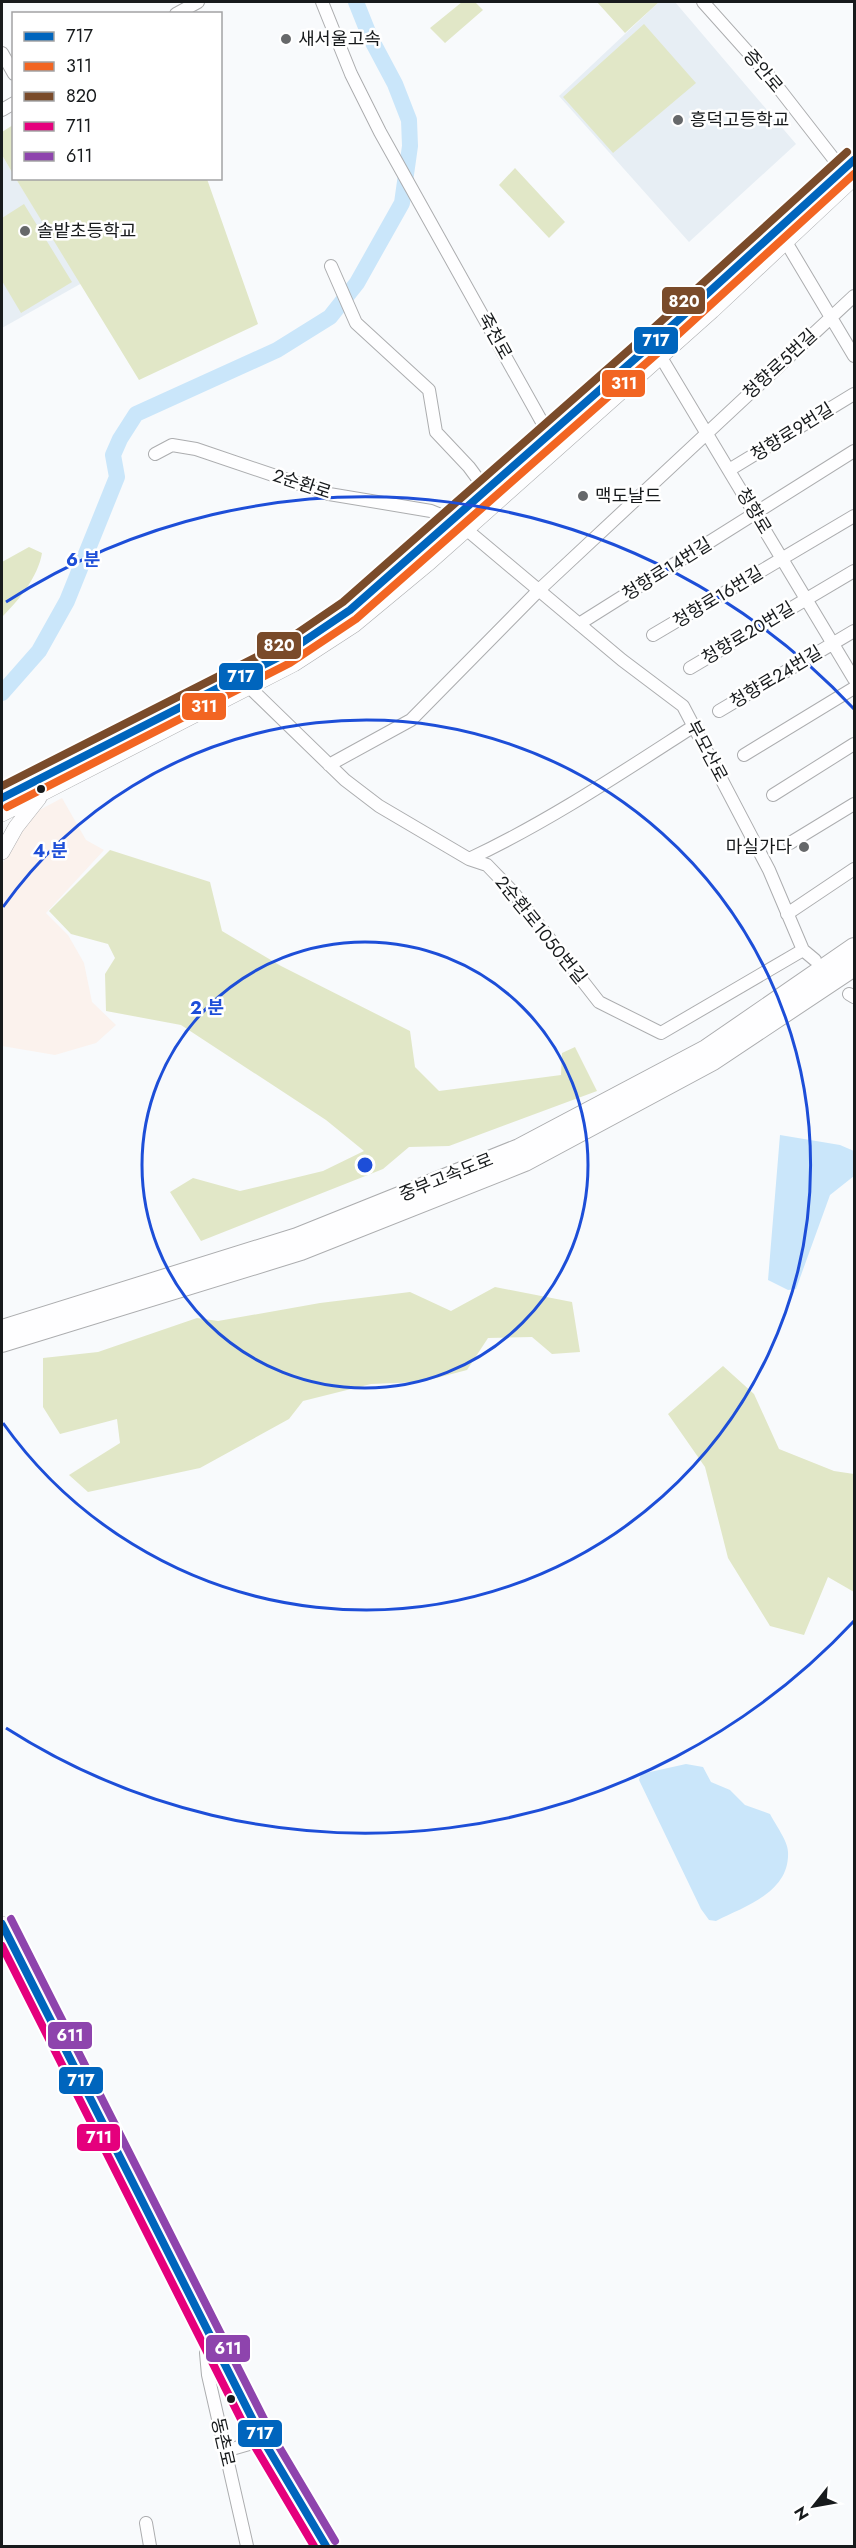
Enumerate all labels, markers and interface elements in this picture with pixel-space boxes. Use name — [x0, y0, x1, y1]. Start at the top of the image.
legend — [12, 12, 222, 180]
text: 717 — [66, 23, 94, 49]
place label: 새서울고속 — [298, 26, 381, 52]
marker: 새서울고속 — [279, 32, 293, 46]
street label: 증안로 — [737, 44, 789, 98]
text: 311 — [66, 53, 92, 79]
text: 820 — [66, 83, 97, 109]
place label: 흥덕고등학교 — [690, 107, 789, 133]
text: 711 — [66, 113, 92, 139]
marker: 흥덕고등학교 — [671, 113, 685, 127]
text: 611 — [66, 143, 93, 169]
place label: 솔밭초등학교 — [37, 218, 136, 244]
marker: 솔밭초등학교 — [18, 224, 32, 238]
line badge: 820 — [661, 286, 706, 315]
text: 820 — [668, 290, 700, 313]
street label: 죽천로 — [472, 308, 518, 364]
street label: 청향로5번길 — [737, 323, 823, 405]
line badge: 717 — [633, 326, 679, 355]
text: 717 — [642, 329, 670, 352]
line badge: 311 — [601, 369, 646, 398]
text: 311 — [611, 372, 637, 395]
street label: 청향로9번길 — [746, 396, 838, 468]
street label: 2순환로 — [269, 462, 335, 506]
place label: 맥도날드 — [595, 483, 661, 509]
street label: 청향로 — [730, 483, 778, 539]
marker: 맥도날드 — [576, 489, 590, 503]
street label: 청향로14번길 — [617, 531, 717, 607]
text: 6 분 — [66, 547, 100, 573]
street label: 청향로16번길 — [668, 560, 768, 634]
street label: 청향로20번길 — [697, 595, 799, 671]
line badge: 820 — [256, 631, 302, 660]
text: 820 — [263, 634, 295, 657]
street label: 청향로24번길 — [725, 639, 827, 715]
line badge: 717 — [218, 662, 264, 691]
text: 717 — [227, 665, 255, 688]
line badge: 311 — [181, 692, 227, 721]
text: 311 — [191, 695, 217, 718]
street label: 부모산로 — [680, 716, 734, 786]
unlabelled marker — [35, 783, 47, 795]
place label: 마실가다 — [726, 834, 792, 860]
text: 4 분 — [33, 838, 68, 864]
marker: 마실가다 — [797, 840, 811, 854]
street label: 2순환로1050번길 — [489, 870, 593, 990]
text: 2 분 — [190, 995, 224, 1021]
street label: 중부고속도로 — [395, 1146, 497, 1208]
centre of rings — [355, 1155, 375, 1175]
line badge: 611 — [47, 2021, 93, 2050]
text: 611 — [57, 2024, 84, 2047]
line badge: 717 — [58, 2066, 104, 2095]
text: 717 — [67, 2069, 95, 2092]
line badge: 711 — [76, 2123, 121, 2152]
text: 711 — [86, 2126, 112, 2149]
line badge: 611 — [205, 2334, 251, 2363]
text: 611 — [215, 2337, 242, 2360]
unlabelled marker — [225, 2393, 237, 2405]
street label: 동촌로 — [205, 2415, 241, 2469]
line badge: 717 — [237, 2419, 283, 2448]
text: 717 — [246, 2422, 274, 2445]
north arrow — [784, 2476, 844, 2536]
text: N — [788, 2502, 815, 2525]

